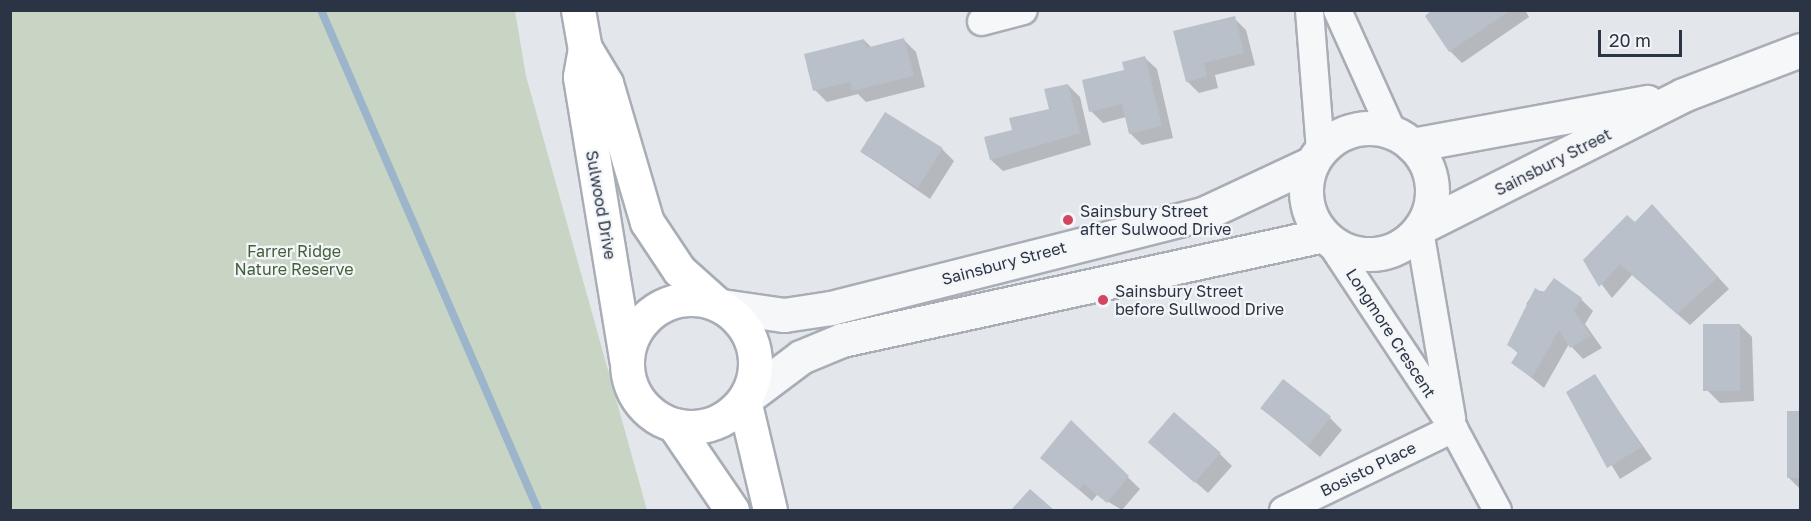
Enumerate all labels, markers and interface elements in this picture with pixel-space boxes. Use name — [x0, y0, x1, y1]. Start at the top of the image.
scale bar — [1601, 18, 1685, 56]
text: 20 m — [1609, 29, 1651, 51]
street label: Sainsbury Street — [1491, 124, 1615, 200]
street label: Sulwood Drive — [582, 149, 620, 261]
place label: Sainsbury Street after Sulwood Drive — [1080, 201, 1231, 239]
marker: Sainsbury Street after Sulwood Drive — [1061, 213, 1075, 227]
street label: Sainsbury Street — [939, 237, 1069, 289]
park label: Farrer Ridge Nature Reserve — [235, 241, 353, 279]
street label: Longmore Crescent — [1342, 265, 1440, 401]
place label: Sainsbury Street before Sullwood Drive — [1115, 281, 1284, 319]
marker: Sainsbury Street before Sullwood Drive — [1096, 293, 1110, 307]
street label: Bosisto Place — [1317, 438, 1419, 500]

